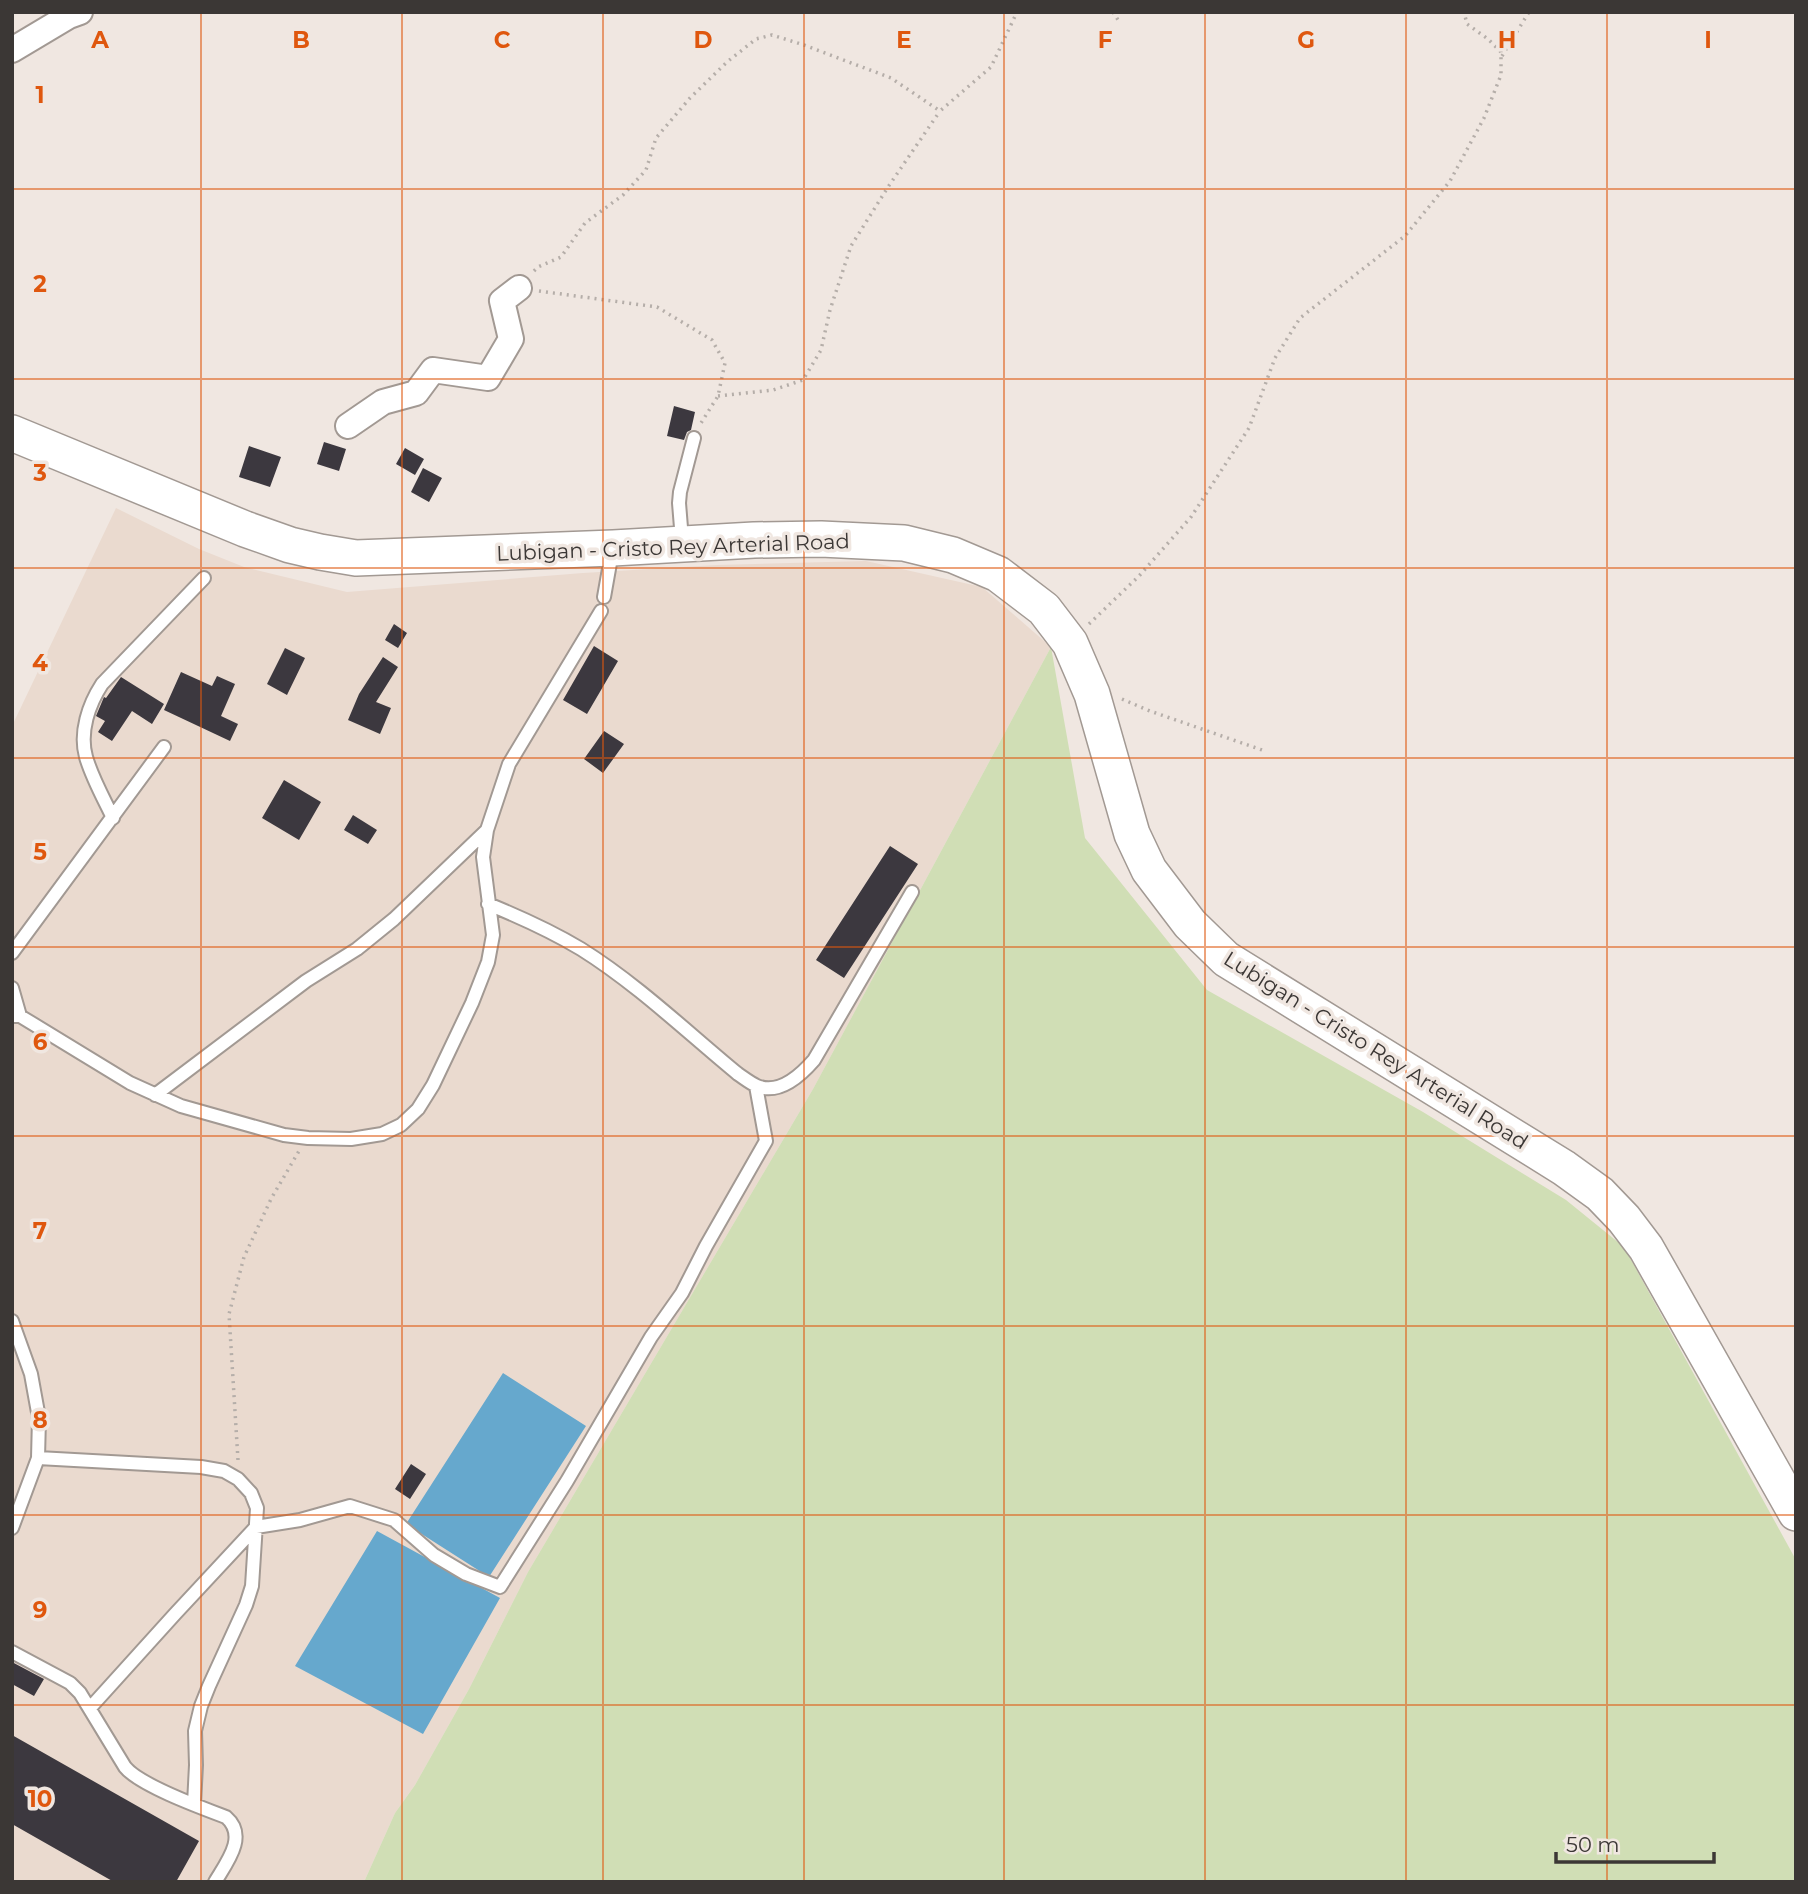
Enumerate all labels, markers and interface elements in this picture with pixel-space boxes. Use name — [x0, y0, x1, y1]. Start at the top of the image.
text: A — [90, 26, 109, 54]
text: B — [292, 26, 310, 54]
text: C — [494, 26, 511, 54]
text: D — [694, 26, 713, 54]
text: E — [896, 26, 912, 54]
text: F — [1098, 26, 1113, 54]
text: G — [1297, 26, 1315, 54]
text: H — [1498, 26, 1516, 54]
text: I — [1704, 26, 1712, 54]
text: 1 — [35, 81, 45, 109]
text: 2 — [33, 270, 47, 298]
text: 3 — [32, 459, 47, 487]
street label: Lubigan - Cristo Rey Arterial Road — [496, 528, 850, 566]
text: 4 — [32, 649, 48, 677]
text: 5 — [33, 838, 47, 866]
street label: Lubigan - Cristo Rey Arterial Road — [1219, 946, 1533, 1154]
text: 6 — [33, 1028, 48, 1056]
text: 7 — [33, 1217, 47, 1245]
text: 8 — [32, 1406, 48, 1434]
text: 9 — [33, 1596, 47, 1624]
text: 10 — [28, 1785, 52, 1813]
scale bar — [1556, 1820, 1714, 1864]
text: 50 m — [1566, 1832, 1620, 1857]

